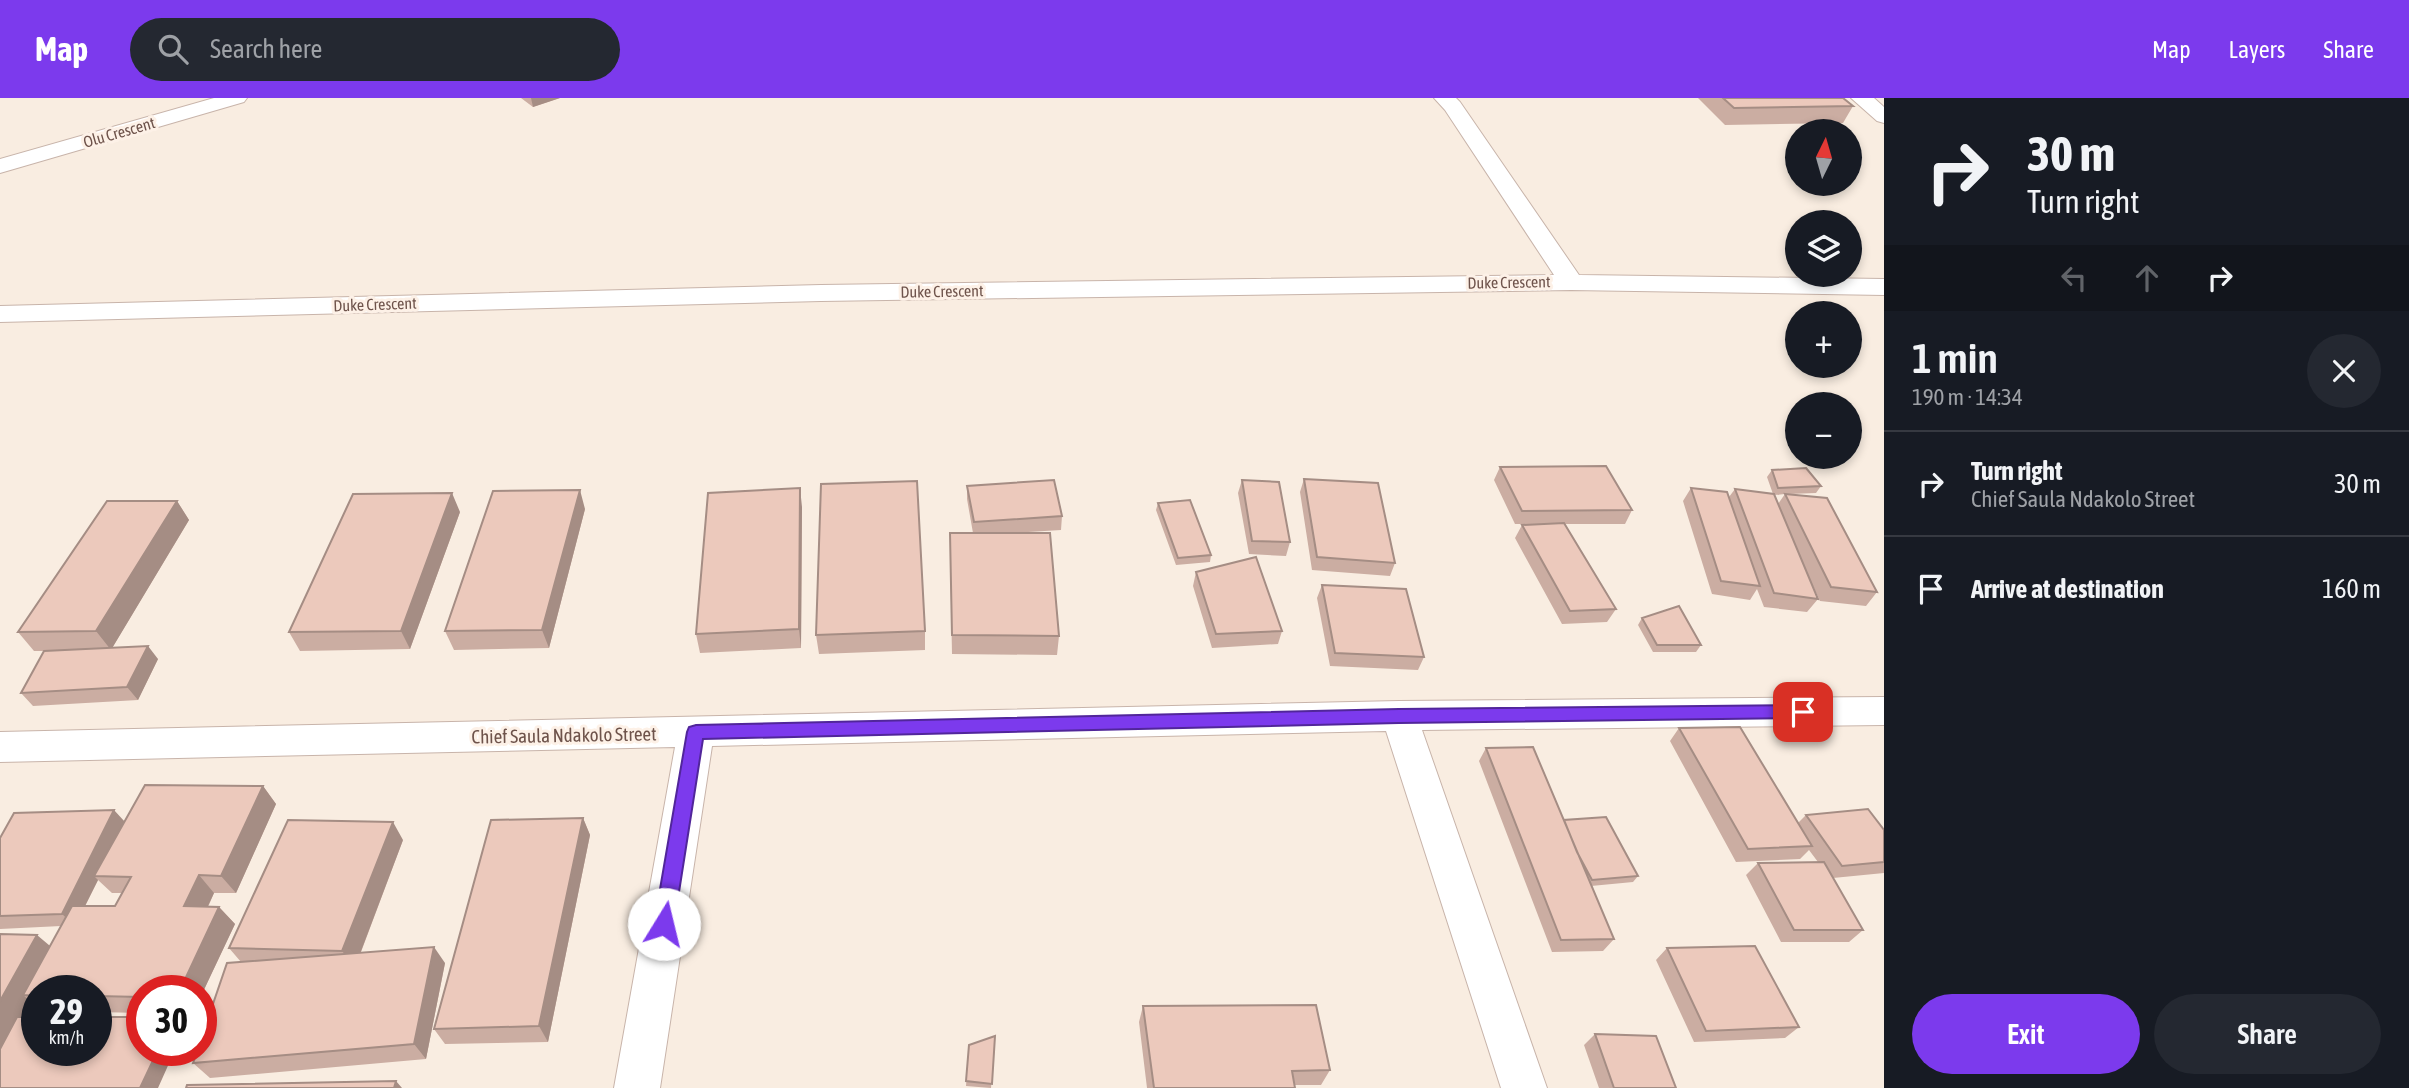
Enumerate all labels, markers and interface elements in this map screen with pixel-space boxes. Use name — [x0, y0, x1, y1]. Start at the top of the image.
search box — [130, 18, 620, 81]
text: Map — [35, 30, 88, 68]
icon: search — [154, 30, 192, 68]
text: Search here — [210, 34, 322, 64]
text: Map — [2152, 36, 2191, 63]
text: Layers — [2229, 36, 2285, 63]
text: Share — [2323, 36, 2374, 63]
street label: Olu Crescent — [81, 113, 157, 151]
north arrow — [1785, 119, 1862, 196]
map controls — [1785, 119, 1862, 469]
text: 30 m — [2027, 125, 2115, 181]
icon: right — [1912, 126, 2003, 217]
text: Turn right — [2027, 183, 2140, 220]
button: layers — [1785, 210, 1862, 287]
icon: left — [2055, 259, 2093, 297]
icon: ahead — [2128, 259, 2166, 297]
icon: right — [2201, 259, 2239, 297]
street label: Duke Crescent — [1467, 272, 1551, 292]
street label: Duke Crescent — [900, 281, 984, 301]
street label: Duke Crescent — [333, 294, 417, 314]
button: + — [1785, 301, 1862, 378]
text: 1 min — [1912, 334, 1998, 382]
button: close — [2307, 334, 2381, 408]
text: 190 m · 14:34 — [1912, 384, 2023, 410]
button: − — [1785, 392, 1862, 469]
text: Turn right — [1971, 456, 2062, 486]
icon: right — [1912, 465, 1950, 503]
text: 30 m — [2334, 469, 2381, 499]
text: Chief Saula Ndakolo Street — [1971, 486, 2195, 512]
icon: arrive — [1912, 570, 1950, 608]
text: Arrive at destination — [1971, 574, 2164, 604]
text: 160 m — [2322, 574, 2381, 604]
pin — [1773, 682, 1833, 742]
icon: arrive — [1784, 693, 1822, 731]
street label: Chief Saula Ndakolo Street — [471, 722, 657, 748]
position arrow — [627, 887, 701, 961]
speed limit sign: 30 — [126, 975, 217, 1066]
text: 29 — [50, 991, 83, 1031]
button: Exit — [1912, 994, 2140, 1074]
button: Share — [2154, 994, 2381, 1074]
text: km/h — [49, 1027, 84, 1048]

